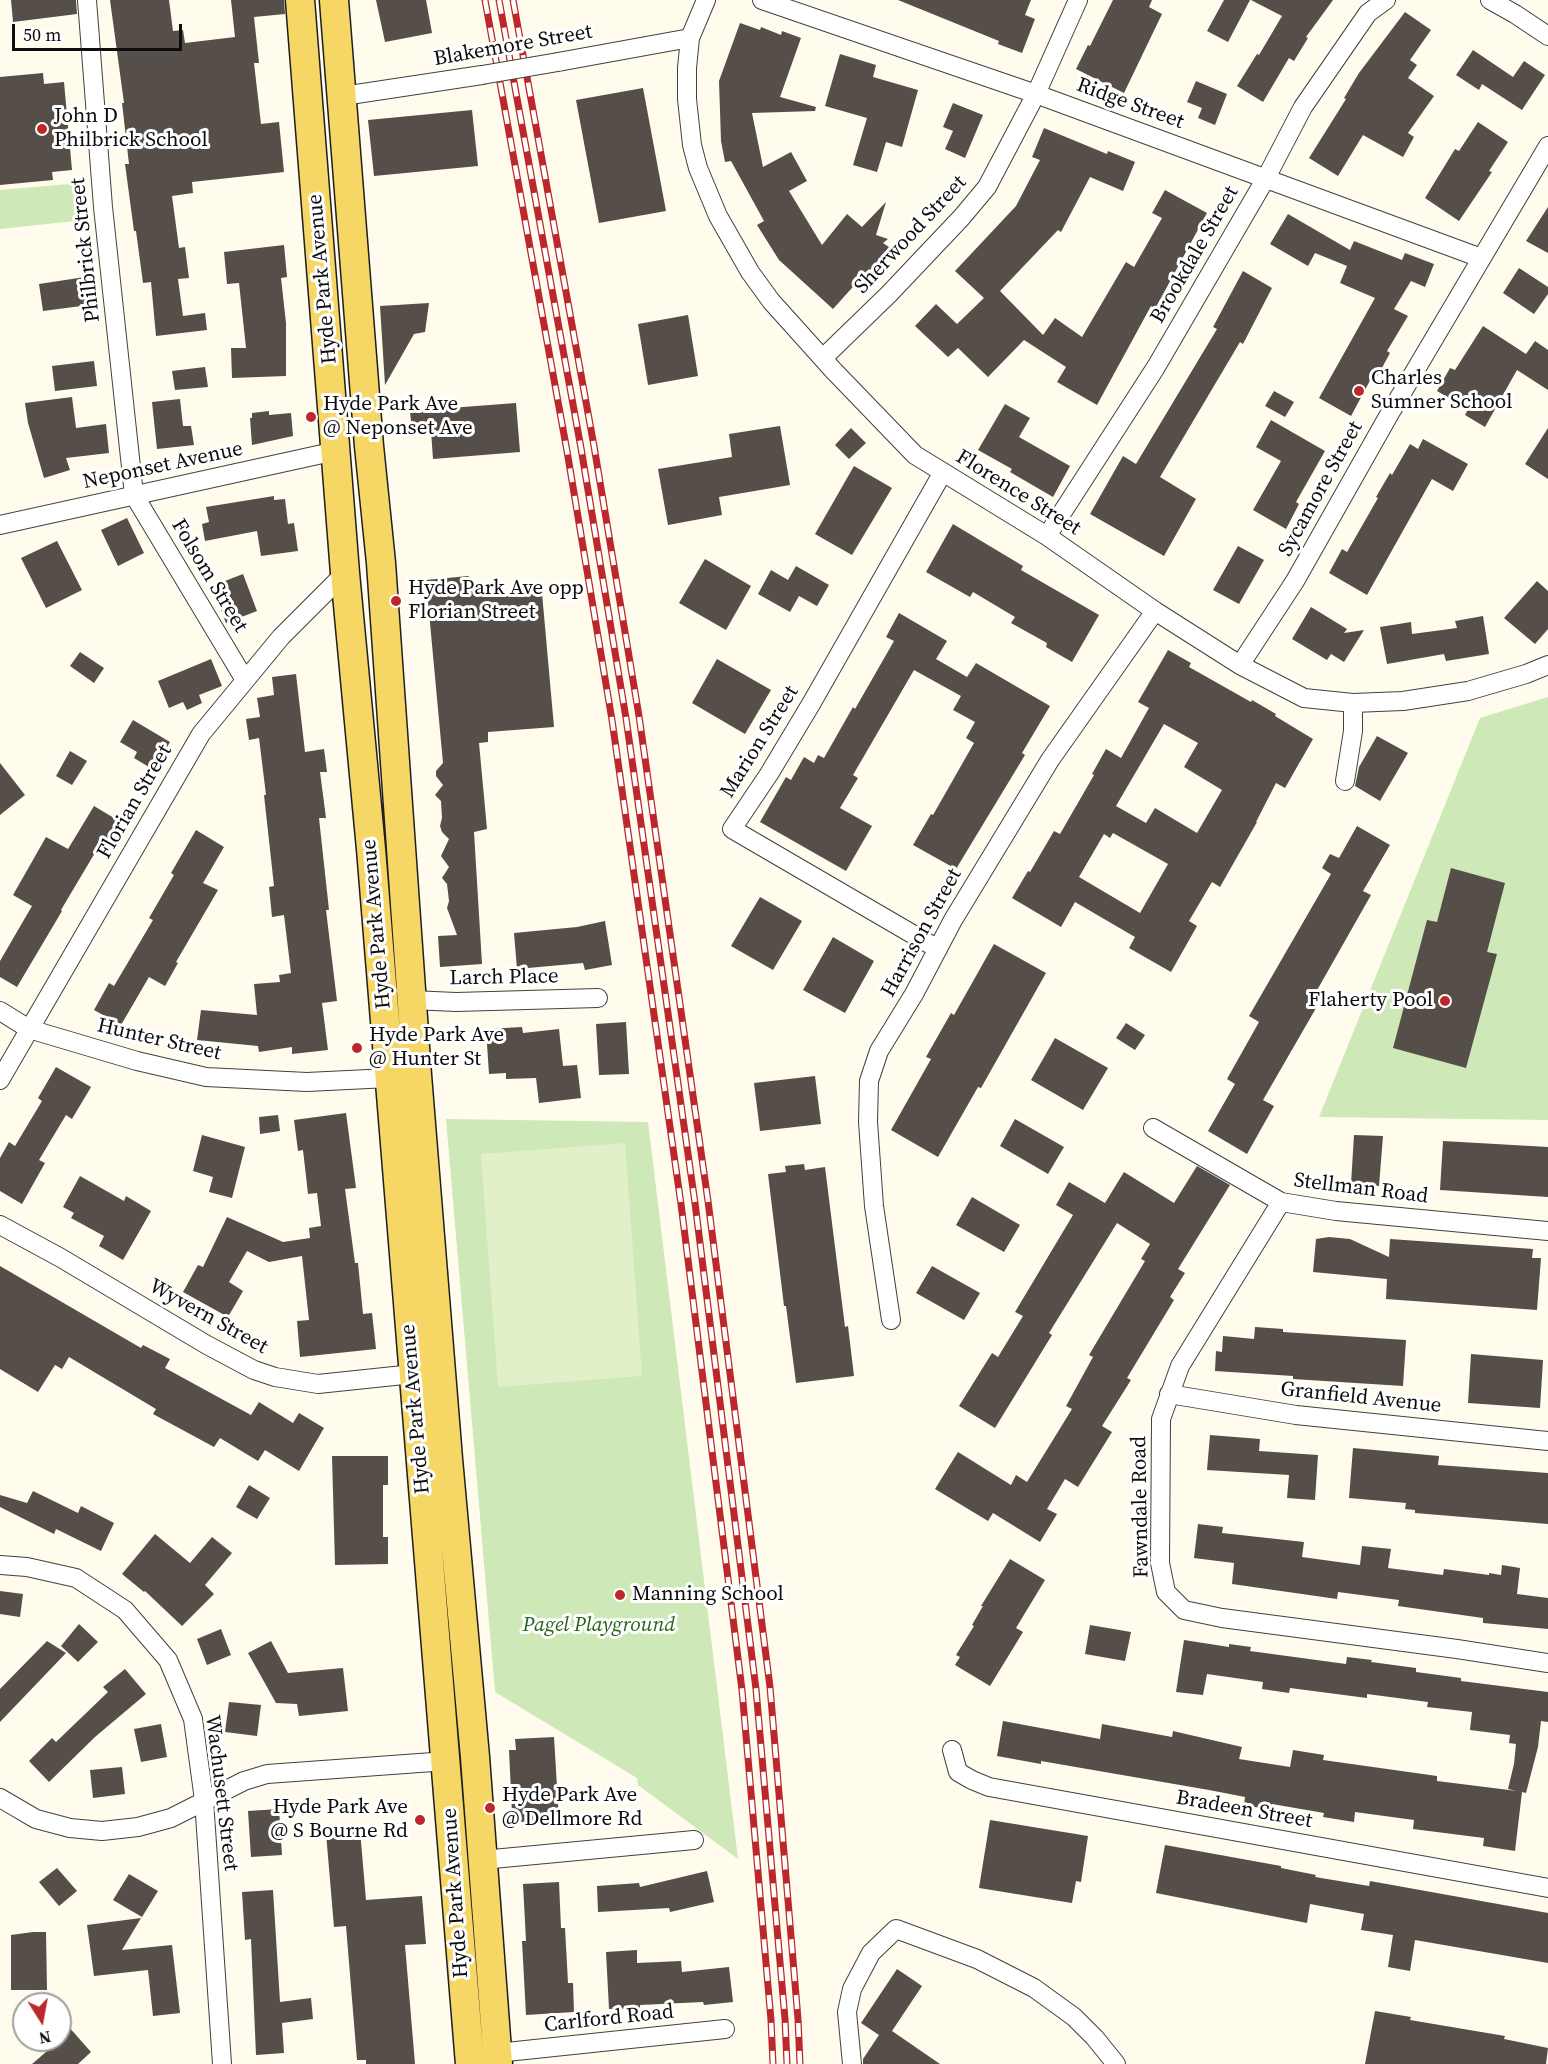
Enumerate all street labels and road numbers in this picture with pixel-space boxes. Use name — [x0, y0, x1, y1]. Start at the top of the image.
street label: Blakemore Street — [432, 20, 594, 72]
street label: Ridge Street — [1073, 73, 1187, 135]
street label: Sherwood Street — [850, 171, 972, 299]
street label: Philbrick Street — [66, 176, 106, 324]
street label: Brookdale Street — [1146, 182, 1244, 328]
street label: Hyde Park Avenue — [303, 193, 343, 365]
street label: Sycamore Street — [1273, 417, 1369, 561]
street label: Neponset Avenue — [81, 437, 245, 495]
street label: Florence Street — [951, 445, 1085, 541]
street label: Folsom Street — [165, 515, 253, 637]
street label: Marion Street — [715, 681, 805, 803]
street label: Florian Street — [92, 740, 178, 864]
street label: Hyde Park Avenue — [357, 838, 397, 1010]
street label: Harrison Street — [876, 864, 968, 1002]
street label: Larch Place — [449, 964, 559, 992]
street label: Hunter Street — [95, 1013, 223, 1067]
street label: Stellman Road — [1292, 1168, 1430, 1210]
street label: Wyvern Street — [144, 1274, 272, 1360]
street label: Hyde Park Avenue — [396, 1323, 436, 1495]
street label: Granfield Avenue — [1279, 1377, 1443, 1419]
street label: Fawndale Road — [1127, 1436, 1155, 1578]
street label: Wachusett Street — [199, 1714, 243, 1872]
street label: Bradeen Street — [1174, 1786, 1314, 1834]
street label: Hyde Park Avenue — [437, 1807, 475, 1979]
street label: Carlford Road — [543, 2000, 675, 2038]

